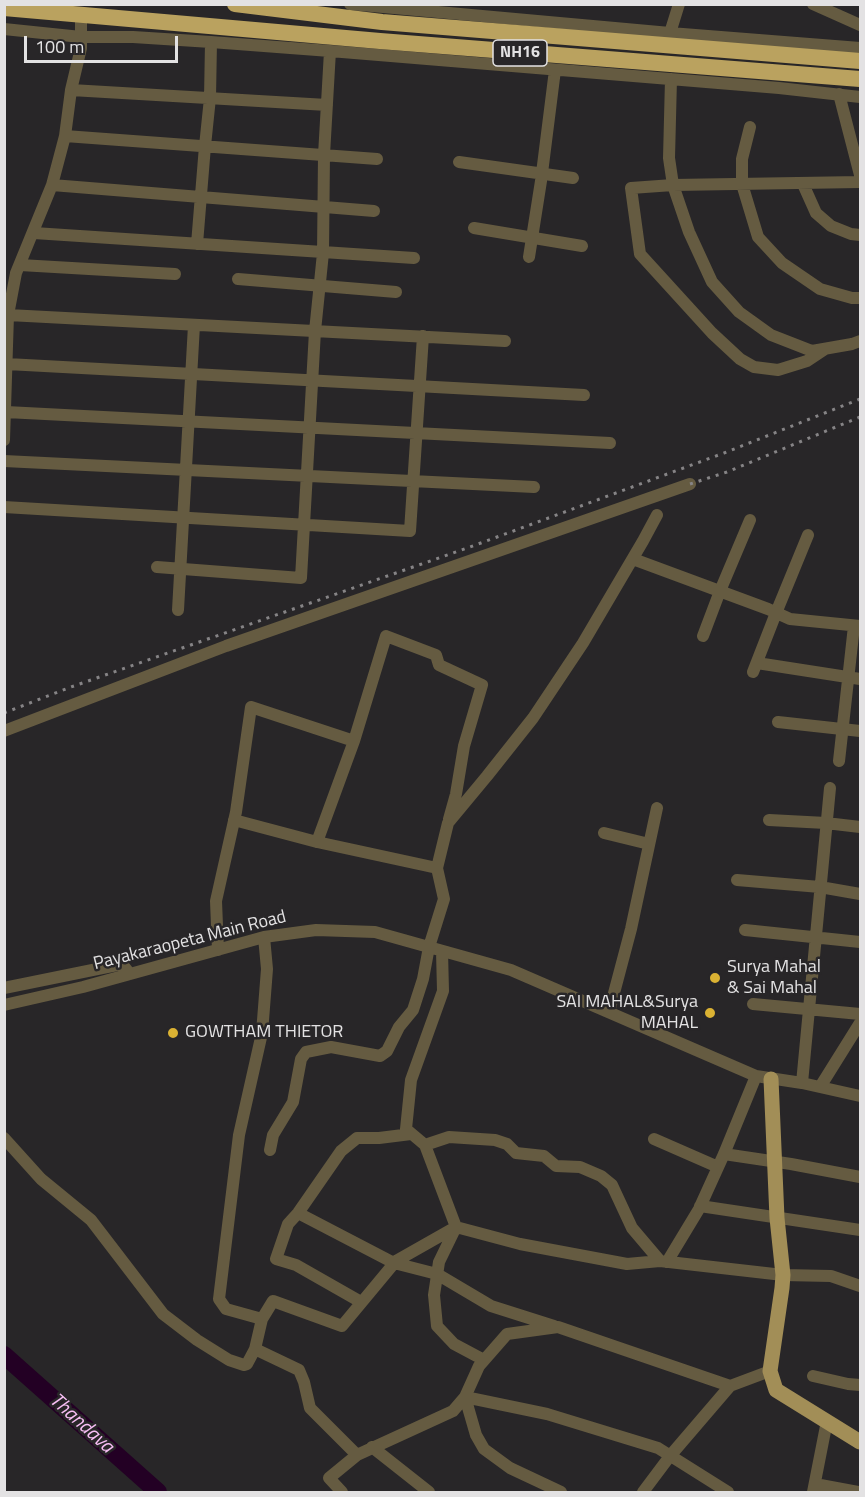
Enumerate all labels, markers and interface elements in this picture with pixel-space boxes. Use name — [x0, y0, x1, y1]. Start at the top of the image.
scale bar — [27, 24, 182, 62]
text: 100 m — [35, 33, 84, 60]
road number: NH16 — [493, 40, 547, 66]
street label: Payakaraopeta Main Road — [91, 907, 289, 975]
place label: Surya Mahal & Sai Mahal — [727, 957, 821, 1000]
marker: Surya Mahal & Sai Mahal — [708, 971, 722, 985]
place label: SAI MAHAL&Surya MAHAL — [556, 992, 698, 1034]
marker: SAI MAHAL&Surya MAHAL — [703, 1006, 717, 1020]
place label: GOWTHAM THIETOR — [185, 1022, 343, 1044]
marker: GOWTHAM THIETOR — [166, 1026, 180, 1040]
water label: Thandava — [44, 1389, 118, 1459]

